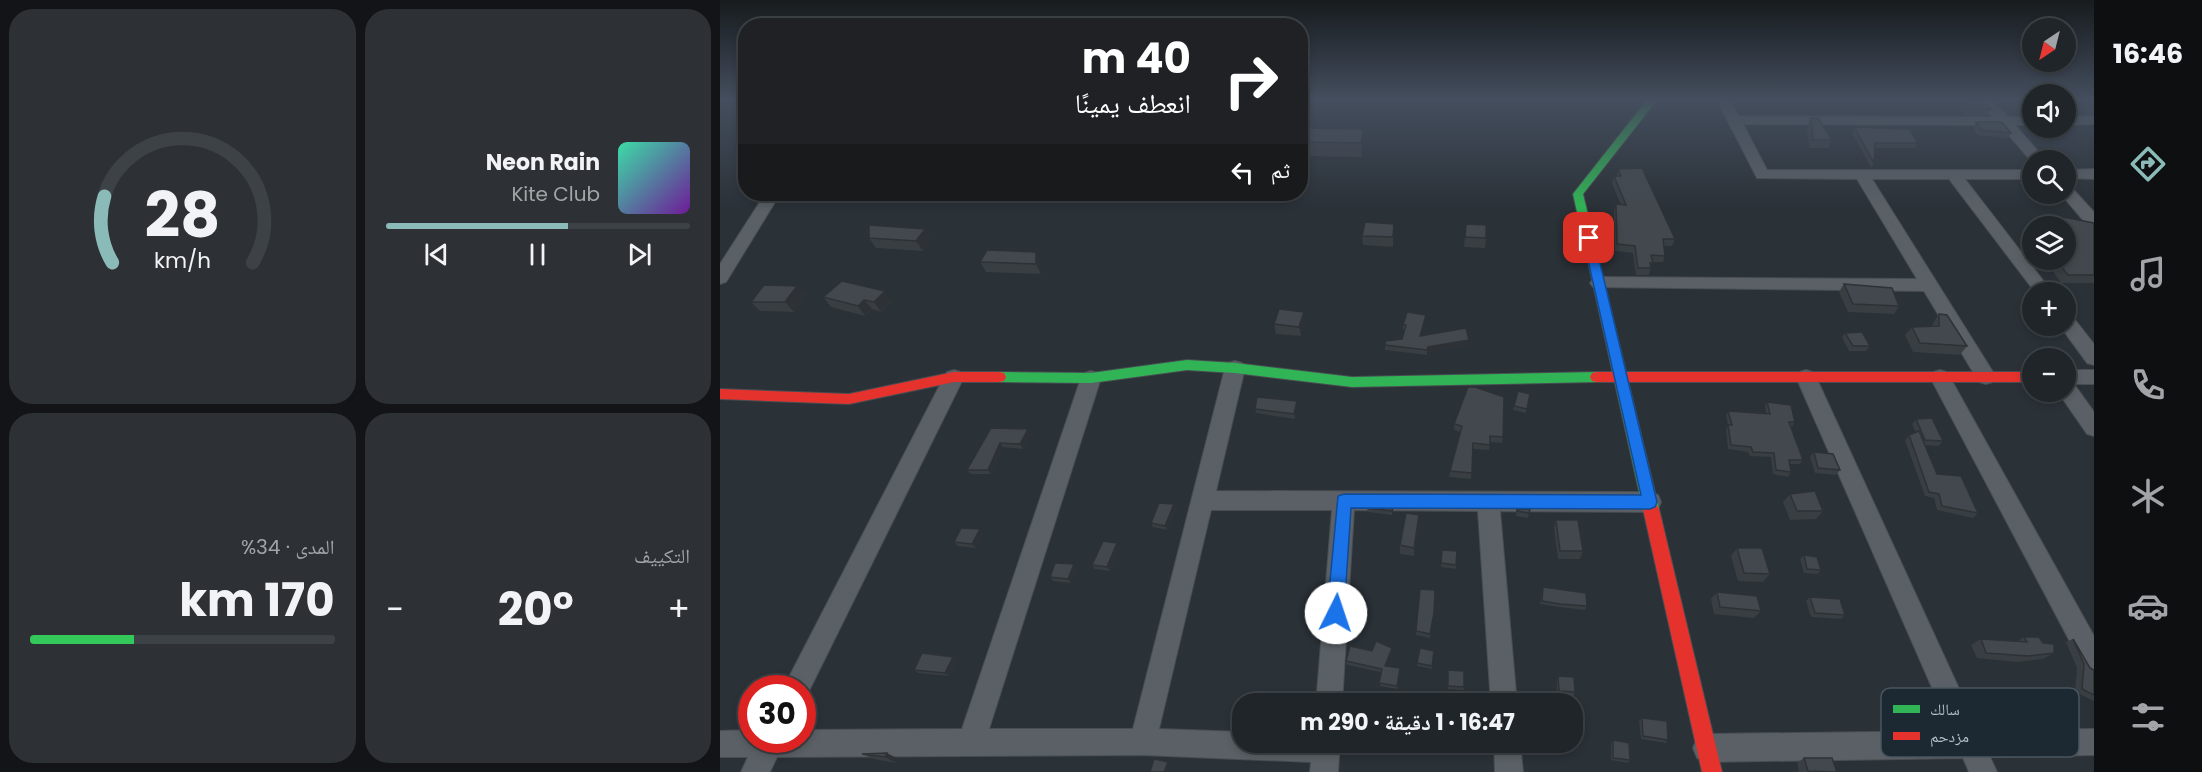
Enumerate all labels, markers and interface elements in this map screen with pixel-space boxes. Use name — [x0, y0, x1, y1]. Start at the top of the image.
north arrow — [2022, 18, 2076, 72]
map controls — [2022, 18, 2076, 402]
text: 40 m — [1082, 29, 1191, 88]
text: 16:46 — [2113, 35, 2183, 72]
icon: right — [1212, 42, 1290, 120]
button: sound — [2022, 84, 2076, 138]
text: انعطف يمينًا — [1075, 85, 1191, 122]
icon: directions — [2127, 143, 2169, 185]
text: Neon Rain — [486, 147, 600, 178]
button: search — [2022, 150, 2076, 204]
text: ثم — [1271, 155, 1290, 186]
icon: left — [1226, 156, 1259, 189]
text: 28 — [144, 172, 220, 260]
text: Kite Club — [511, 180, 600, 208]
pin — [1563, 212, 1614, 263]
button: layers — [2022, 216, 2076, 270]
icon: arrive — [1572, 221, 1605, 254]
icon: previous — [420, 238, 453, 271]
icon: pause — [521, 238, 554, 271]
icon: next — [623, 238, 656, 271]
text: km/h — [154, 246, 211, 277]
icon: music — [2127, 253, 2169, 295]
button: + — [2022, 282, 2076, 336]
button: − — [2022, 348, 2076, 402]
icon: phone — [2127, 364, 2169, 406]
icon: climate — [2127, 475, 2169, 517]
text: المدى · 34% — [241, 533, 335, 561]
text: التكييف — [634, 542, 690, 570]
text: 170 km — [179, 569, 335, 632]
text: 20° — [498, 578, 574, 641]
position arrow — [1304, 581, 1368, 645]
icon: car — [2127, 585, 2169, 627]
text: − — [386, 586, 404, 633]
text: + — [667, 586, 690, 633]
speed limit sign: 30 — [738, 675, 816, 753]
legend — [1881, 688, 2079, 757]
icon: filters — [2127, 696, 2169, 738]
text: سالك — [1930, 698, 1960, 721]
text: 16:47 · 1 دقيقة · 290 m — [1300, 707, 1515, 738]
text: مزدحم — [1930, 725, 1969, 748]

